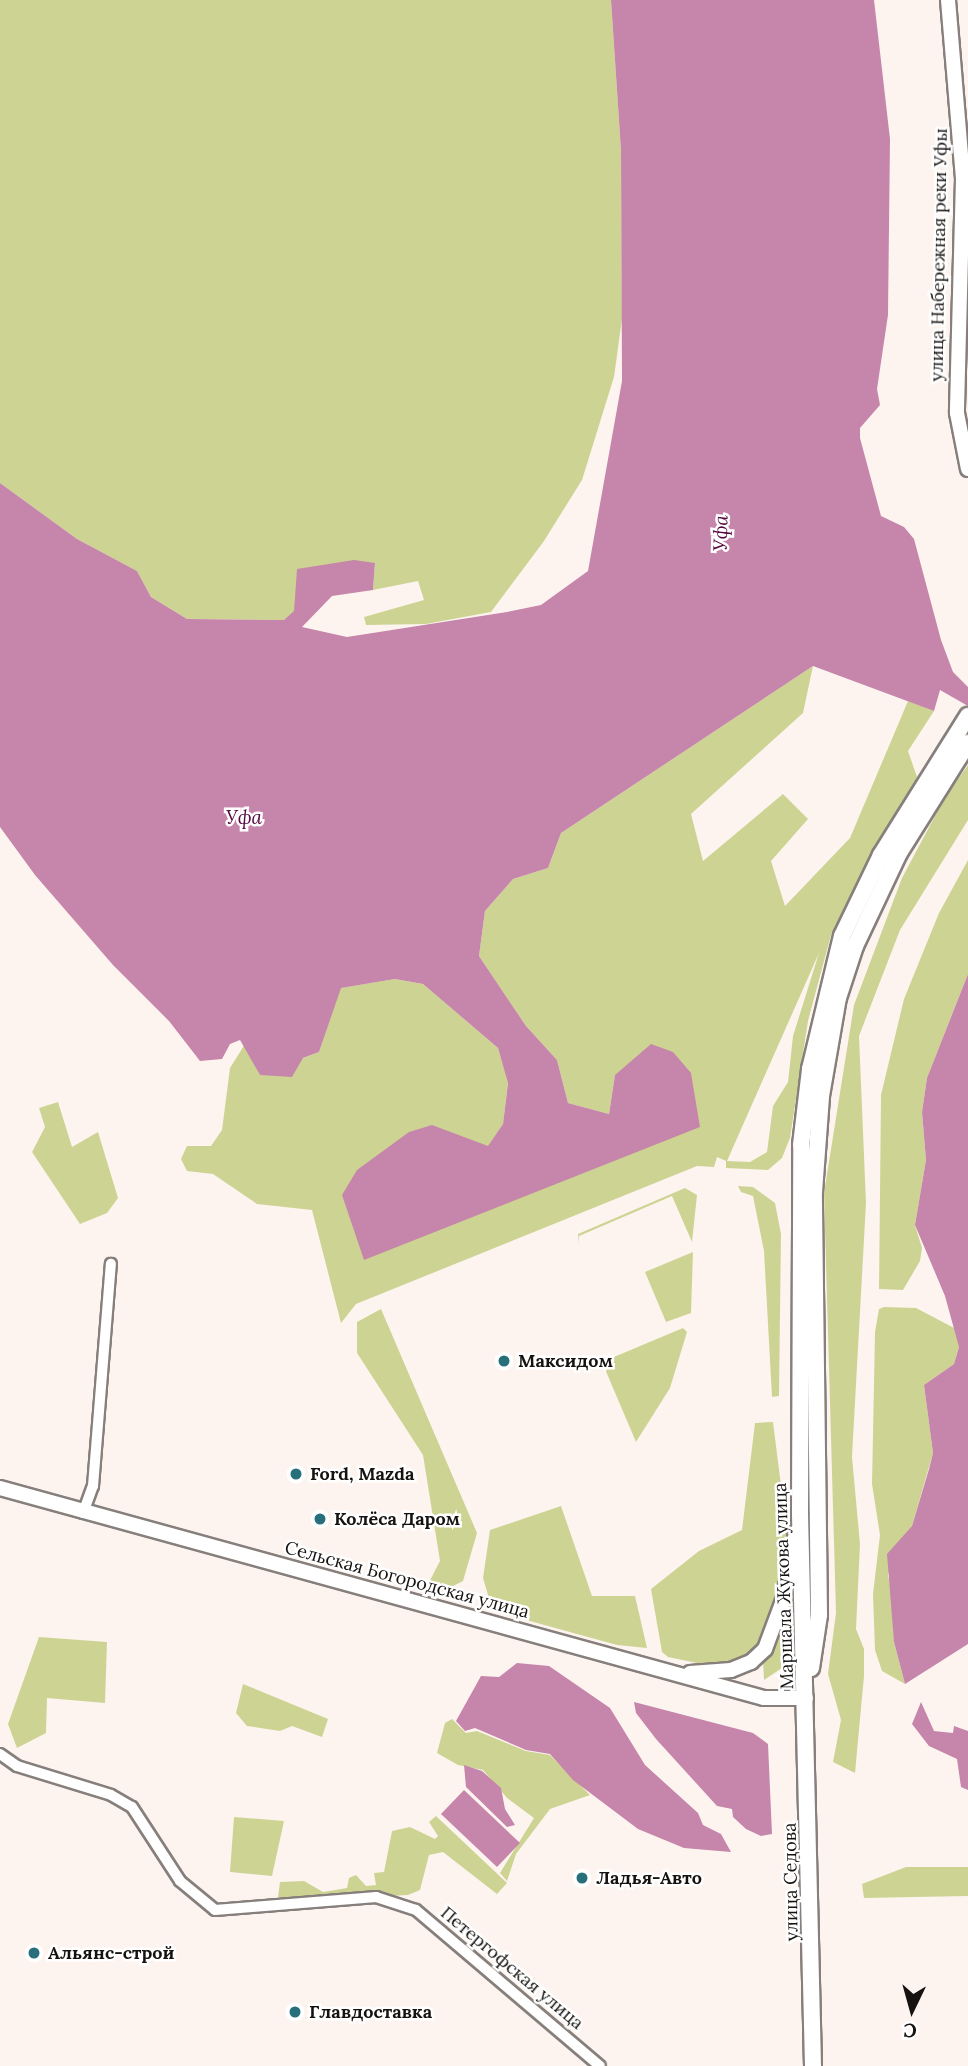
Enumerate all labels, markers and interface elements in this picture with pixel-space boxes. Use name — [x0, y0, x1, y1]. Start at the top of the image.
street label: улица Набережная реки Уфы — [926, 128, 952, 382]
water label: Уфа — [709, 515, 733, 551]
water label: Уфа — [226, 807, 262, 829]
place label: Максидом — [518, 1350, 613, 1372]
marker: Максидом — [496, 1353, 512, 1369]
place label: Ford, Mazda — [310, 1463, 414, 1485]
marker: Ford, Mazda — [288, 1466, 304, 1482]
street label: Маршала Жукова улица — [770, 1482, 798, 1690]
place label: Колёса Даром — [334, 1508, 460, 1530]
marker: Колёса Даром — [312, 1511, 328, 1527]
street label: Сельская Богородская улица — [282, 1537, 532, 1623]
street label: улица Седова — [779, 1822, 803, 1942]
place label: Ладья-Авто — [596, 1867, 702, 1889]
marker: Ладья-Авто — [574, 1870, 590, 1886]
street label: Петергофская улица — [436, 1902, 588, 2034]
place label: Альянс-строй — [48, 1942, 174, 1964]
marker: Альянс-строй — [26, 1945, 42, 1961]
north arrow — [877, 1975, 947, 2045]
place label: Главдоставка — [309, 2001, 432, 2023]
marker: Главдоставка — [287, 2004, 303, 2020]
text: С — [903, 2018, 918, 2043]

